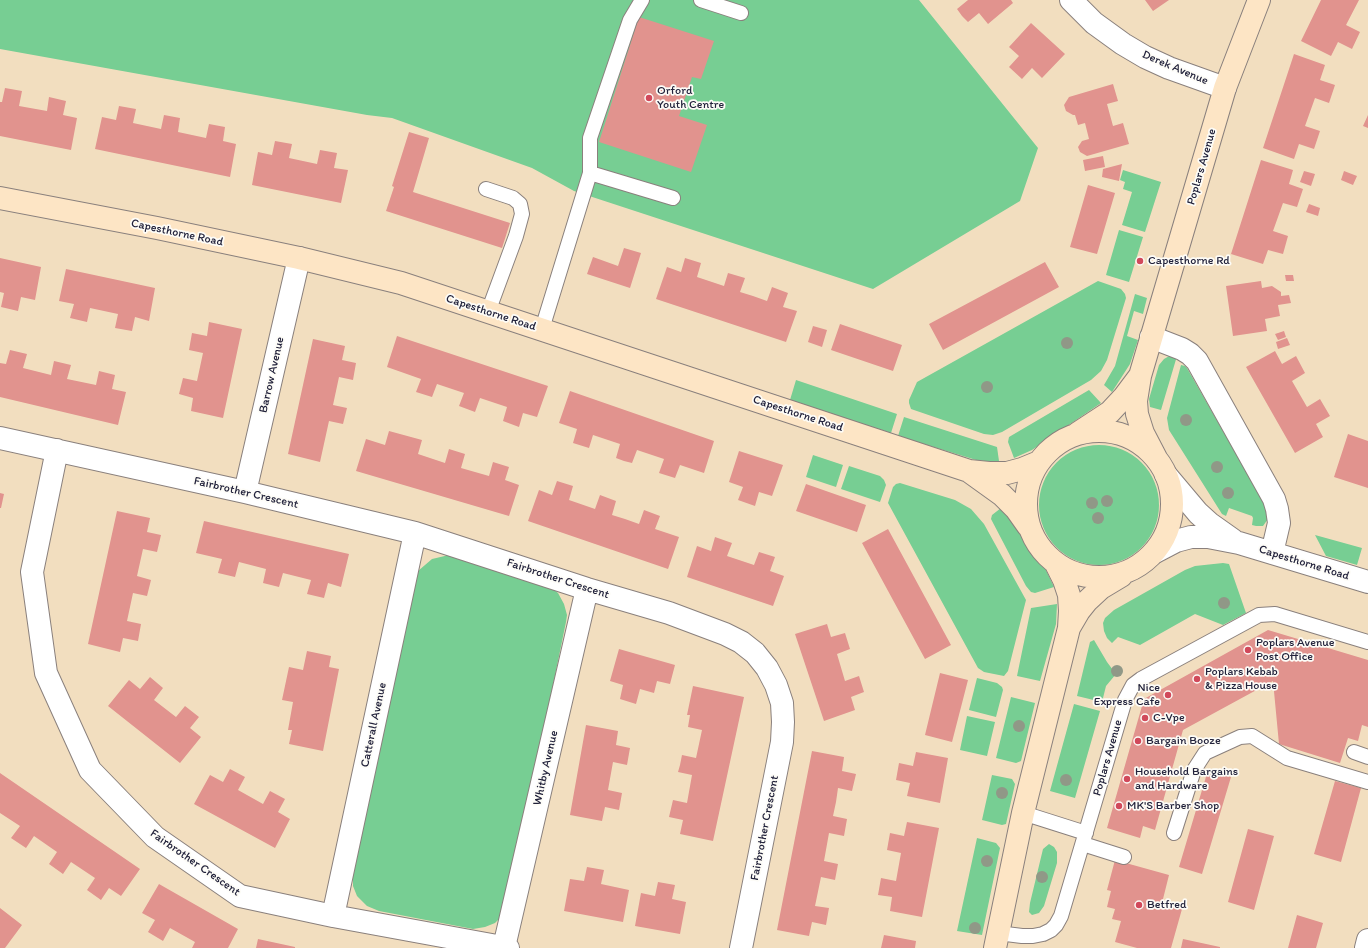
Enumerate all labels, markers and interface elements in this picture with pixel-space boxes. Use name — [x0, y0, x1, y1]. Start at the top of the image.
street label: Derek Avenue — [1140, 48, 1210, 88]
place label: Orford Youth Centre — [657, 84, 724, 112]
marker: Orford Youth Centre — [644, 93, 654, 103]
street label: Poplars Avenue — [1184, 127, 1220, 207]
street label: Capesthorne Road — [130, 216, 224, 250]
place label: Capesthorne Rd — [1148, 254, 1230, 268]
marker: Capesthorne Rd — [1135, 256, 1145, 266]
street label: Capesthorne Road — [444, 292, 538, 334]
street label: Barrow Avenue — [256, 335, 288, 415]
street label: Capesthorne Road — [751, 393, 845, 435]
street label: Fairbrother Crescent — [192, 474, 300, 512]
street label: Capesthorne Road — [1257, 542, 1351, 584]
street label: Fairbrother Crescent — [505, 556, 611, 602]
place label: Poplars Avenue Post Office — [1256, 636, 1335, 664]
marker: Poplars Avenue Post Office — [1243, 645, 1253, 655]
place label: Poplars Kebab & Pizza House — [1205, 665, 1278, 693]
marker: Poplars Kebab & Pizza House — [1192, 674, 1202, 684]
street label: Catterall Avenue — [358, 681, 390, 769]
place label: Nice Express Cafe — [1094, 681, 1160, 709]
marker: Nice Express Cafe — [1163, 690, 1173, 700]
place label: C-Vpe — [1153, 711, 1185, 725]
marker: C-Vpe — [1140, 713, 1150, 723]
street label: Poplars Avenue — [1090, 718, 1126, 798]
street label: Whitby Avenue — [530, 729, 562, 807]
place label: Bargain Booze — [1146, 734, 1221, 748]
marker: Bargain Booze — [1133, 736, 1143, 746]
place label: Household Bargains and Hardware — [1135, 765, 1238, 793]
street label: Fairbrother Crescent — [748, 774, 782, 882]
marker: Household Bargains and Hardware — [1122, 774, 1132, 784]
place label: MK'S Barber Shop — [1127, 799, 1219, 813]
marker: MK'S Barber Shop — [1114, 801, 1124, 811]
street label: Fairbrother Crescent — [147, 826, 243, 900]
place label: Betfred — [1147, 898, 1187, 912]
marker: Betfred — [1134, 900, 1144, 910]

